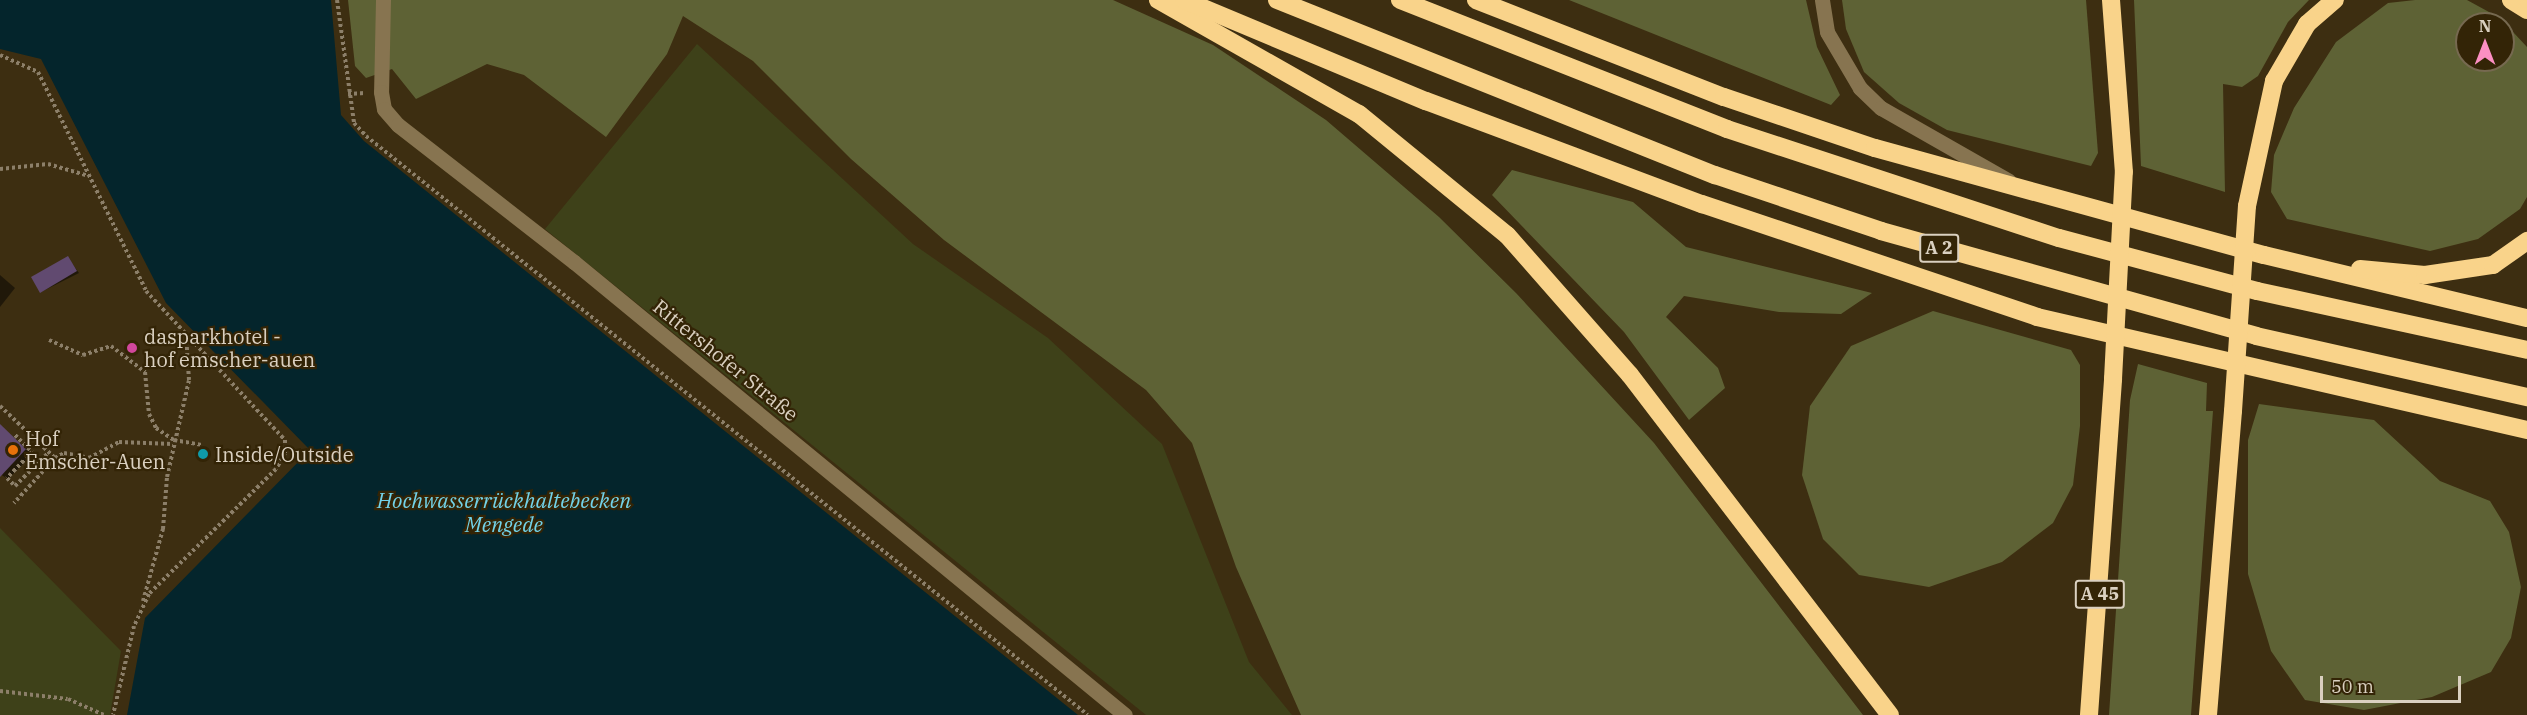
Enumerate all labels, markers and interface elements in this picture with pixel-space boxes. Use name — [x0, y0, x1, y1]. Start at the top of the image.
north arrow — [2455, 12, 2515, 72]
text: N — [2479, 16, 2491, 36]
road number: A 2 — [1918, 233, 1960, 263]
street label: Rittershofer Straße — [649, 294, 803, 426]
place label: dasparkhotel - hof emscher-auen — [144, 324, 315, 371]
marker: dasparkhotel - hof emscher-auen — [125, 341, 139, 355]
place label: Hof Emscher-Auen — [25, 426, 165, 473]
place label: Inside/Outside — [215, 442, 353, 466]
marker: Hof Emscher-Auen — [6, 443, 20, 457]
marker: Inside/Outside — [196, 447, 210, 461]
water label: Hochwasserrückhaltebecken Mengede — [377, 487, 631, 537]
road number: A 45 — [2074, 579, 2126, 609]
scale bar — [2323, 664, 2464, 702]
text: 50 m — [2331, 675, 2374, 698]

